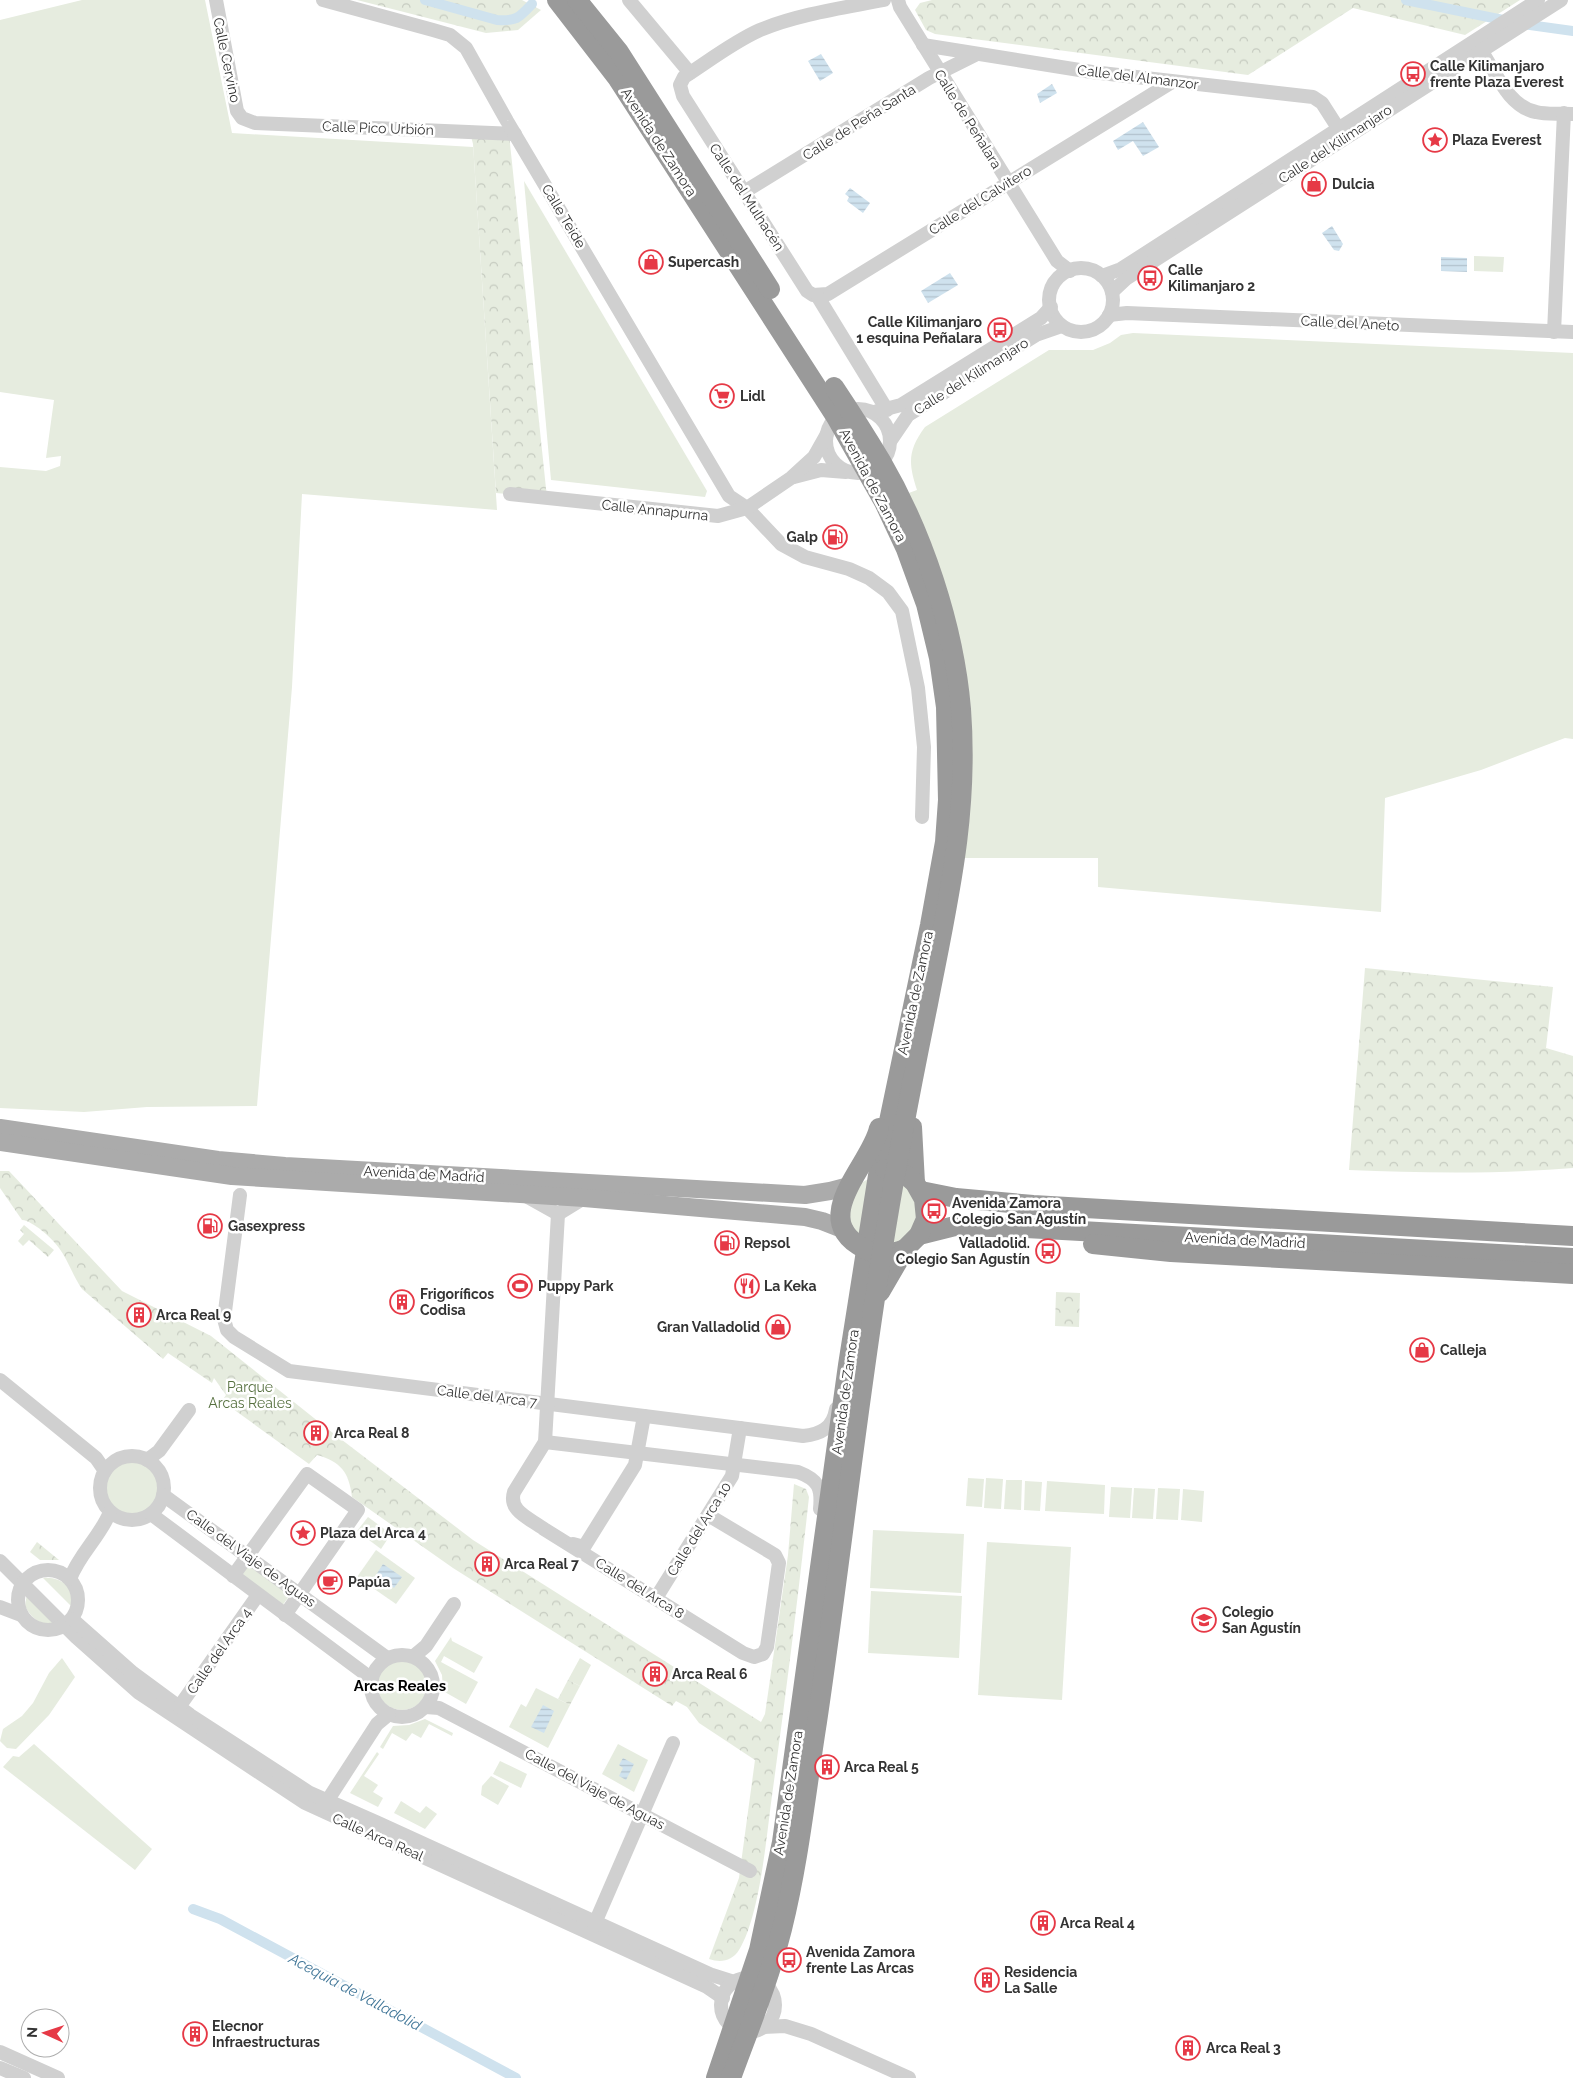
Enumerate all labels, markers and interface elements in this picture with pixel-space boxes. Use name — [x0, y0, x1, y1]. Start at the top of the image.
street label: Calle Cervino — [210, 16, 244, 104]
place label: Calle Kilimanjaro frente Plaza Everest — [1430, 58, 1565, 90]
bus stop icon: Calle Kilimanjaro frente Plaza Everest — [1400, 61, 1426, 87]
street label: Calle del Almanzor — [1076, 62, 1200, 92]
street label: Calle de Peñalara — [931, 67, 1005, 171]
street label: Calle de Peña Santa — [800, 81, 918, 163]
street label: Avenida de Zamora — [618, 85, 700, 199]
street label: Calle del Kilimanjaro — [1275, 101, 1395, 187]
street label: Calle Pico Urbión — [322, 118, 434, 138]
place icon: Plaza Everest — [1422, 127, 1448, 153]
place label: Plaza Everest — [1452, 132, 1542, 148]
street label: Calle del Mulhacén — [706, 140, 788, 254]
street label: Calle del Calvitero — [926, 162, 1034, 238]
shop icon: Dulcia — [1301, 171, 1327, 197]
place label: Dulcia — [1332, 176, 1375, 192]
street label: Calle Teide — [539, 181, 589, 251]
shop icon: Supercash — [638, 249, 664, 275]
place label: Supercash — [668, 254, 739, 270]
place label: Calle Kilimanjaro 2 — [1168, 262, 1255, 294]
bus stop icon: Calle Kilimanjaro 2 — [1137, 265, 1163, 291]
street label: Calle del Aneto — [1300, 312, 1400, 334]
place label: Calle Kilimanjaro 1 esquina Peñalara — [856, 314, 983, 346]
bus stop icon: Calle Kilimanjaro 1 esquina Peñalara — [987, 317, 1013, 343]
street label: Calle del Kilimanjaro — [911, 334, 1031, 418]
supermarket icon: Lidl — [709, 383, 735, 409]
place label: Lidl — [740, 388, 766, 404]
street label: Avenida de Zamora — [836, 426, 910, 544]
street label: Calle Annapurna — [601, 496, 709, 524]
fuel station icon: Galp — [822, 524, 848, 550]
place label: Galp — [787, 529, 818, 545]
street label: Avenida de Zamora — [894, 930, 936, 1056]
street label: Avenida de Madrid — [363, 1163, 485, 1185]
place label: Avenida Zamora Colegio San Agustín — [952, 1195, 1086, 1227]
bus stop icon: Avenida Zamora Colegio San Agustín — [921, 1198, 947, 1224]
fuel station icon: Gasexpress — [197, 1213, 223, 1239]
place label: Gasexpress — [228, 1218, 305, 1234]
street label: Avenida de Madrid — [1184, 1229, 1306, 1251]
fuel station icon: Repsol — [714, 1230, 740, 1256]
place label: Repsol — [744, 1235, 791, 1251]
place label: Valladolid. Colegio San Agustín — [896, 1235, 1030, 1267]
bus stop icon: Valladolid. Colegio San Agustín — [1035, 1238, 1061, 1264]
sports icon: Puppy Park — [507, 1273, 533, 1299]
restaurant icon: La Keka — [734, 1273, 760, 1299]
place label: Puppy Park — [538, 1278, 614, 1294]
place label: La Keka — [764, 1278, 817, 1294]
place label: Frigoríficos Codisa — [420, 1286, 494, 1318]
building icon: Frigoríficos Codisa — [389, 1289, 415, 1315]
building icon: Arca Real 9 — [126, 1302, 152, 1328]
place label: Arca Real 9 — [156, 1307, 231, 1323]
shop icon: Gran Valladolid — [765, 1314, 791, 1340]
place label: Gran Valladolid — [657, 1319, 760, 1335]
street label: Avenida de Zamora — [828, 1328, 862, 1456]
shop icon: Calleja — [1409, 1337, 1435, 1363]
place label: Calleja — [1440, 1342, 1487, 1358]
park label: Parque Arcas Reales — [208, 1379, 292, 1411]
street label: Calle del Arca 7 — [436, 1382, 538, 1410]
building icon: Arca Real 8 — [303, 1420, 329, 1446]
place label: Arca Real 8 — [334, 1425, 409, 1441]
street label: Calle del Arca 10 — [664, 1479, 734, 1579]
street label: Calle del Viaje de Aguas — [183, 1506, 319, 1610]
place icon: Plaza del Arca 4 — [290, 1520, 316, 1546]
place label: Plaza del Arca 4 — [320, 1525, 426, 1541]
building icon: Arca Real 7 — [474, 1551, 500, 1577]
street label: Calle del Arca 8 — [593, 1554, 687, 1622]
place label: Arca Real 7 — [504, 1556, 579, 1572]
cafe icon: Papúa — [317, 1569, 343, 1595]
place label: Papúa — [348, 1574, 390, 1590]
place label: Colegio San Agustín — [1222, 1604, 1301, 1636]
street label: Calle del Arca 4 — [184, 1605, 255, 1697]
school or university icon: Colegio San Agustín — [1191, 1607, 1217, 1633]
building icon: Arca Real 6 — [642, 1661, 668, 1687]
place label: Arca Real 6 — [672, 1666, 747, 1682]
district label: Arcas Reales — [354, 1677, 446, 1695]
street label: Avenida de Zamora — [770, 1729, 806, 1857]
street label: Calle del Viaje de Aguas — [522, 1745, 668, 1833]
building icon: Arca Real 5 — [814, 1754, 840, 1780]
place label: Arca Real 5 — [844, 1759, 919, 1775]
street label: Calle Arca Real — [330, 1810, 426, 1864]
building icon: Arca Real 4 — [1030, 1910, 1056, 1936]
place label: Arca Real 4 — [1060, 1915, 1135, 1931]
place label: Avenida Zamora frente Las Arcas — [806, 1944, 915, 1976]
bus stop icon: Avenida Zamora frente Las Arcas — [776, 1947, 802, 1973]
water label: Acequia de Valladolid — [285, 1949, 425, 2035]
place label: Residencia La Salle — [1004, 1964, 1077, 1996]
building icon: Residencia La Salle — [974, 1967, 1000, 1993]
north arrow — [20, 2008, 70, 2058]
place label: Elecnor Infraestructuras — [212, 2018, 320, 2050]
building icon: Elecnor Infraestructuras — [182, 2021, 208, 2047]
text: N — [24, 2027, 40, 2038]
building icon: Arca Real 3 — [1175, 2035, 1201, 2061]
place label: Arca Real 3 — [1206, 2040, 1281, 2056]

